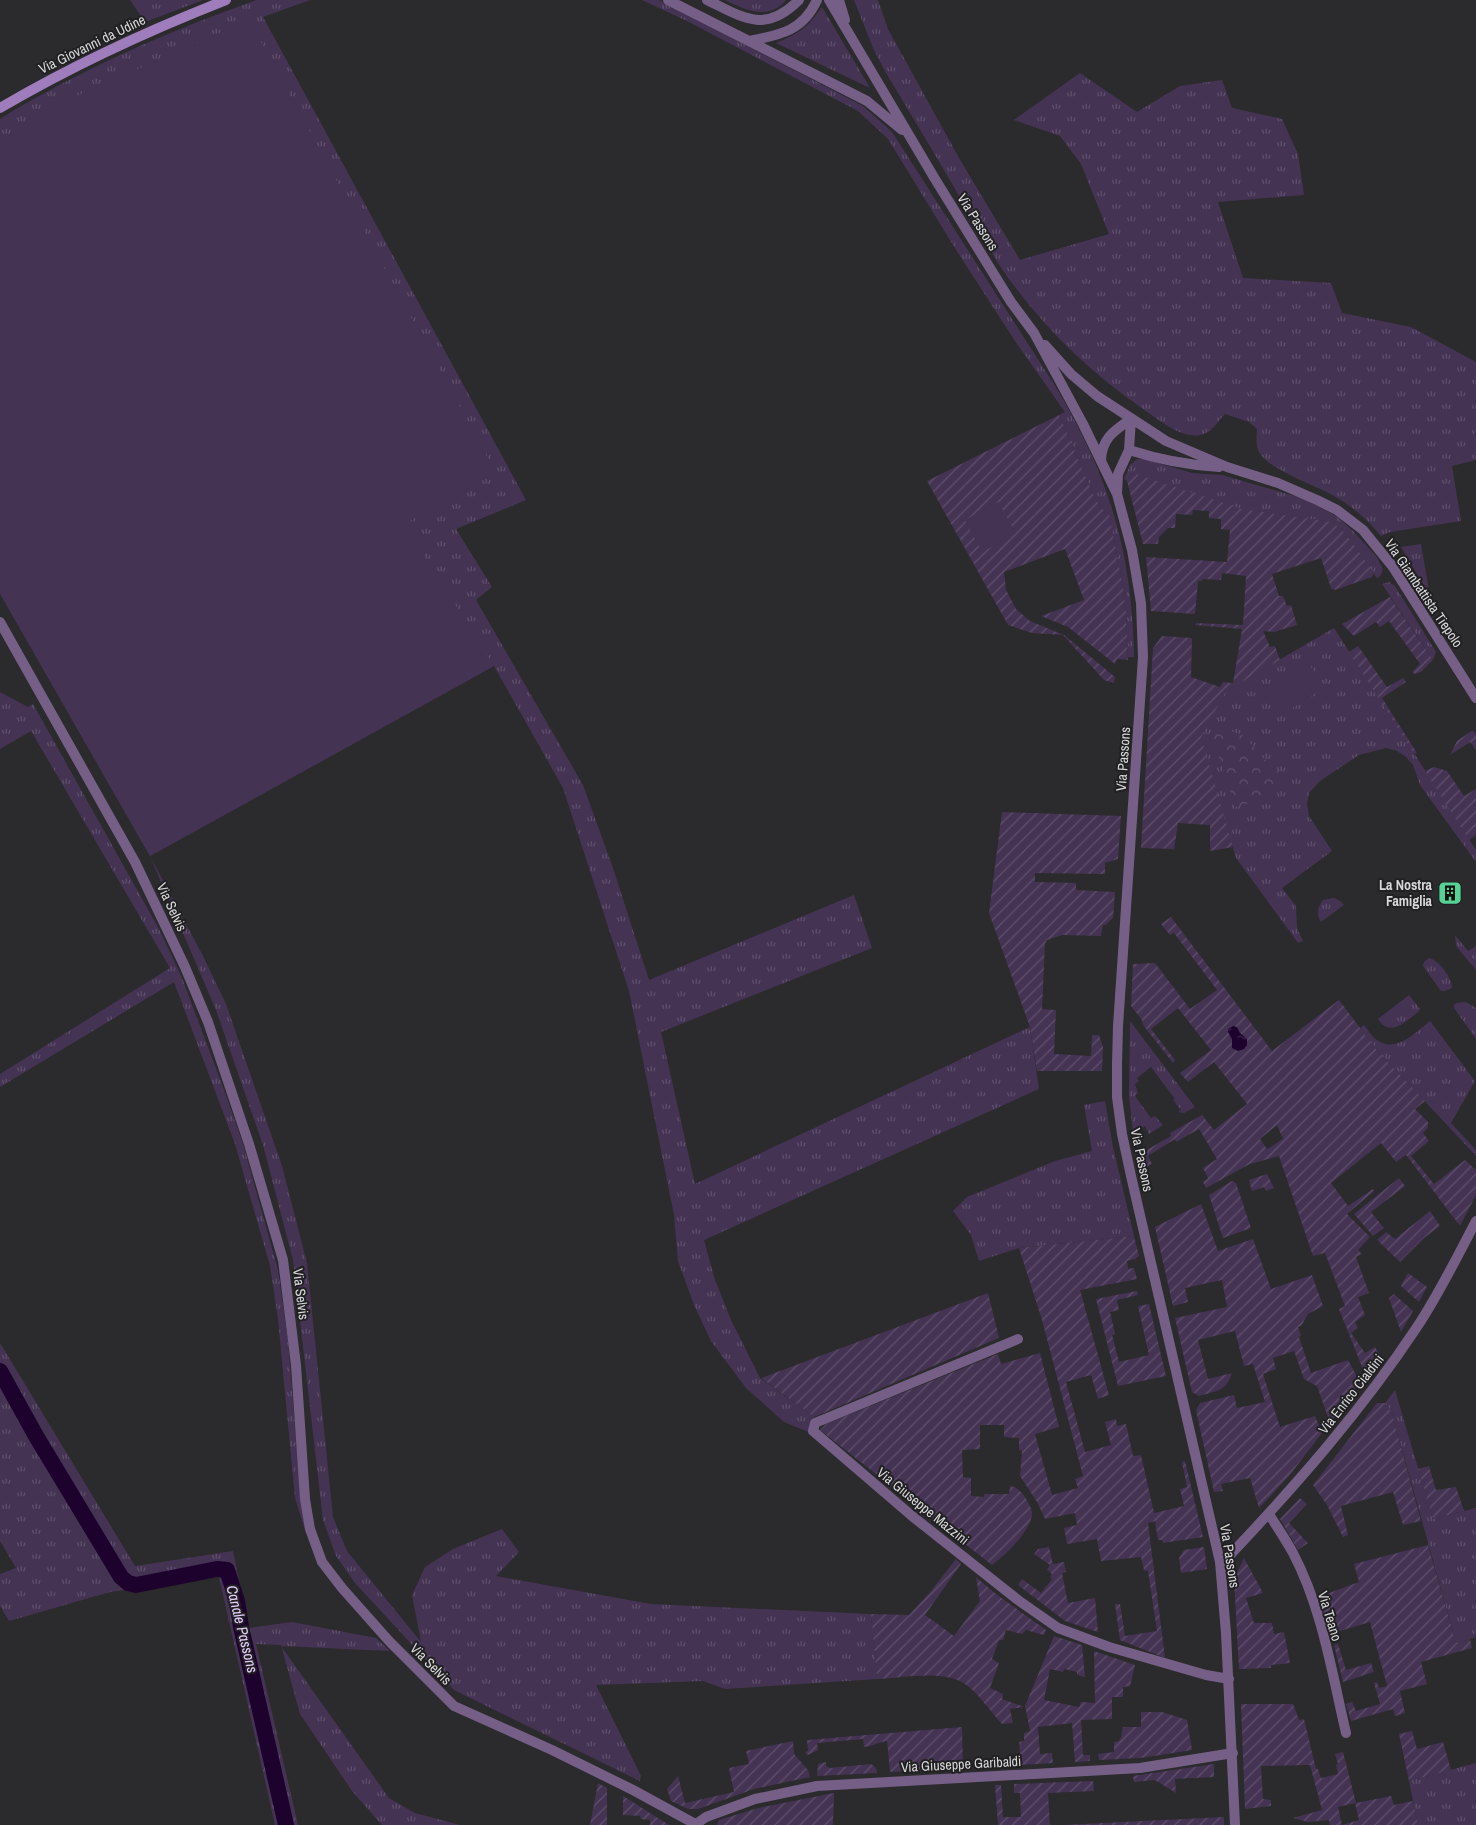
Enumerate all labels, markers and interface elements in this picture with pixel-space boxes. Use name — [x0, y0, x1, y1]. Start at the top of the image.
street label: Via Giovanni da Udine — [36, 10, 148, 78]
street label: Via Passons — [953, 190, 1003, 254]
street label: Via Giambattista Tiepolo — [1381, 535, 1467, 651]
street label: Via Passons — [1112, 726, 1134, 792]
place label: La Nostra Famiglia — [1379, 876, 1433, 910]
street label: Via Selvis — [153, 880, 191, 934]
building icon: La Nostra Famiglia — [1437, 880, 1463, 906]
street label: Via Passons — [1127, 1127, 1158, 1194]
street label: Via Selvis — [289, 1267, 313, 1321]
street label: Via Enrico Cialdini — [1314, 1351, 1388, 1437]
street label: Via Giuseppe Mazzini — [873, 1463, 973, 1549]
street label: Via Passons — [1216, 1523, 1244, 1589]
water label: Canale Passons — [221, 1583, 264, 1675]
street label: Via Teano — [1314, 1589, 1346, 1643]
street label: Via Selvis — [406, 1639, 456, 1689]
street label: Via Giuseppe Garibaldi — [900, 1752, 1022, 1776]

